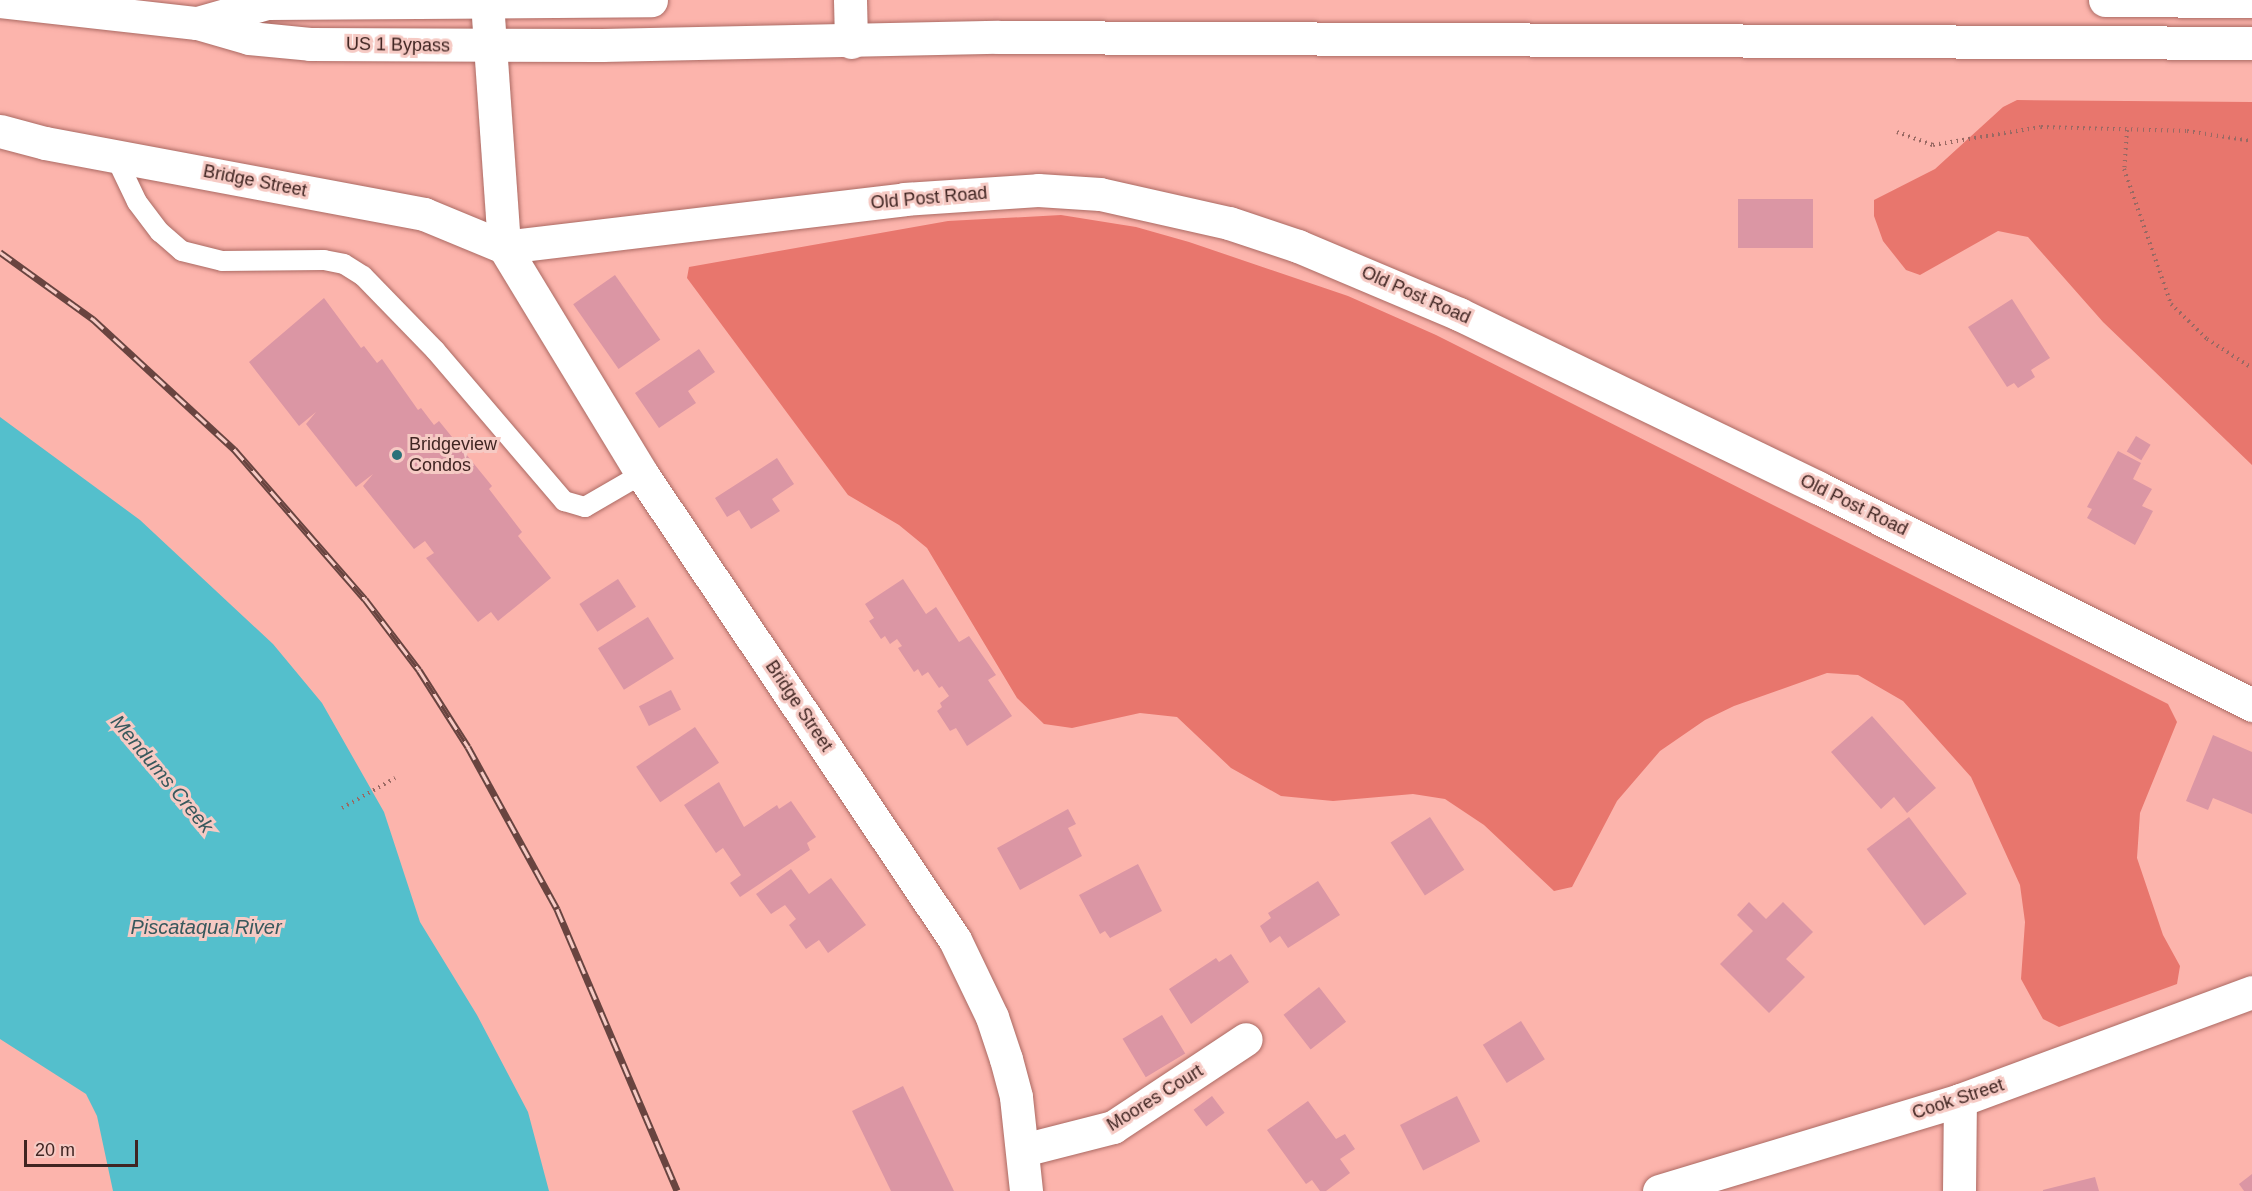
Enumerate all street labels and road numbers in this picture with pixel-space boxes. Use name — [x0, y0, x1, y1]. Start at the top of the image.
street label: US 1 Bypass — [346, 33, 450, 57]
street label: Bridge Street — [201, 160, 309, 202]
street label: Old Post Road — [870, 182, 988, 214]
street label: Old Post Road — [1358, 261, 1474, 329]
street label: Old Post Road — [1797, 470, 1911, 540]
street label: Bridge Street — [761, 656, 837, 756]
street label: Moores Court — [1103, 1060, 1207, 1136]
street label: Cook Street — [1909, 1074, 2007, 1124]

